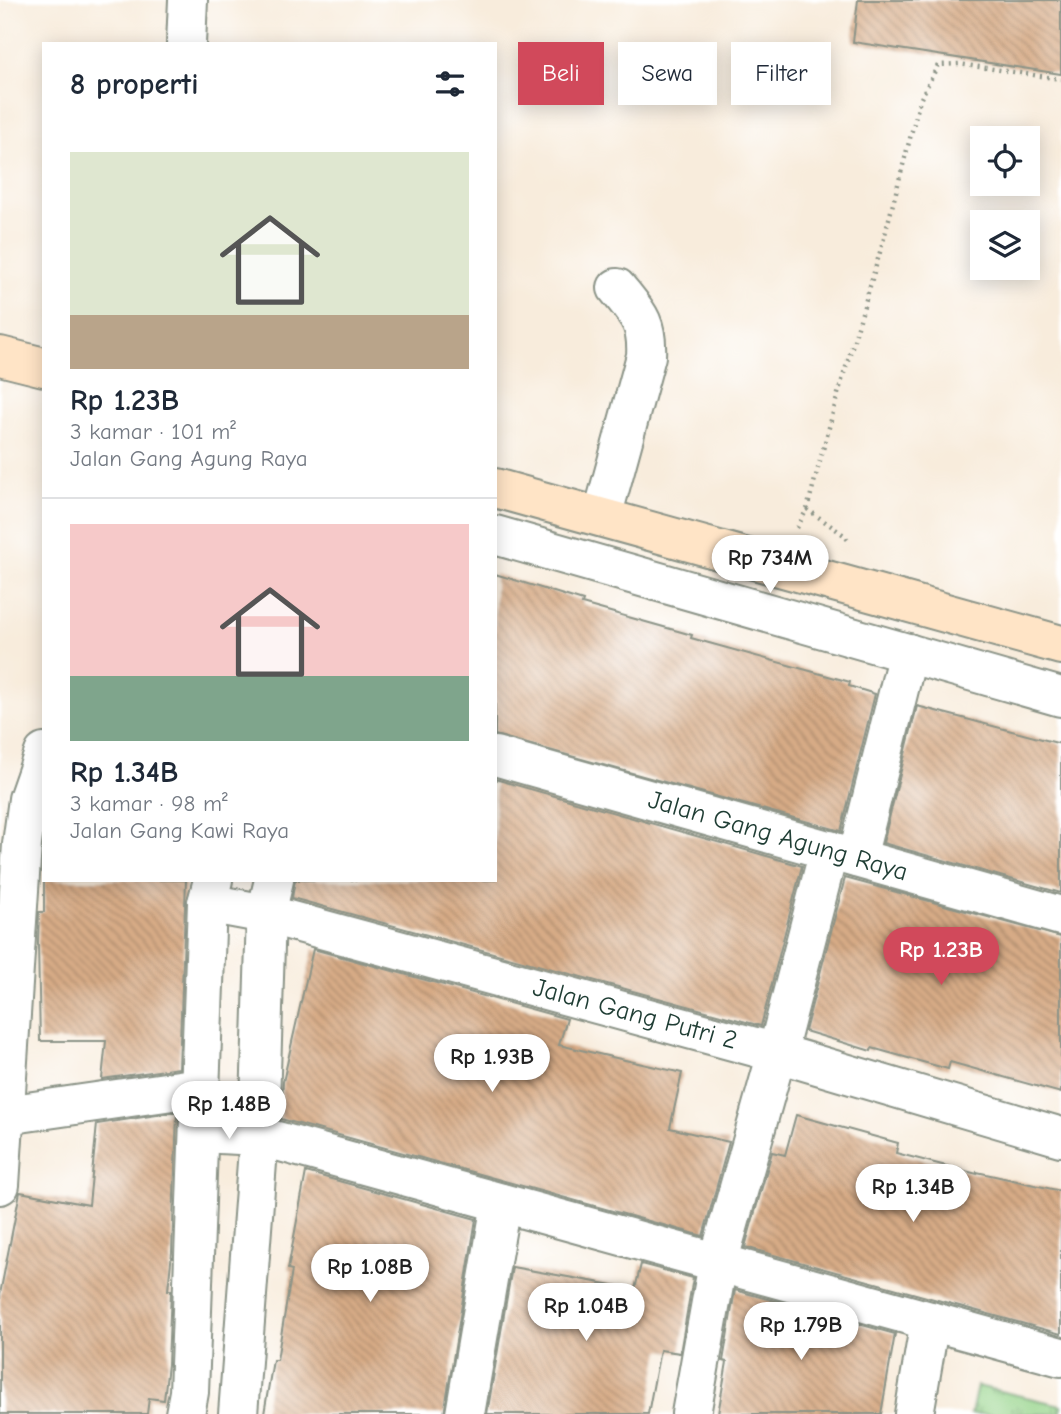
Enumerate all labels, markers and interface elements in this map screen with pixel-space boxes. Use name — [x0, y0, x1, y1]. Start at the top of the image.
chip: Beli — [518, 42, 604, 105]
chip: Sewa — [618, 42, 717, 105]
chip: Filter — [731, 42, 831, 105]
icon: filters — [431, 65, 469, 103]
text: 8 properti — [70, 67, 198, 102]
map controls — [970, 126, 1040, 280]
button: locate — [970, 126, 1040, 196]
icon: home — [207, 197, 333, 323]
button: layers — [970, 210, 1040, 280]
text: Rp 1.23B — [70, 383, 179, 418]
text: 3 kamar · 101 m² — [70, 418, 236, 445]
text: Jalan Gang Agung Raya — [70, 445, 308, 472]
pin: Rp 734M — [705, 536, 835, 595]
text: Rp 734M — [728, 544, 812, 571]
icon: home — [207, 569, 333, 695]
text: Rp 1.34B — [70, 755, 178, 790]
street label: Jalan Gang Agung Raya — [645, 785, 911, 887]
text: 3 kamar · 98 m² — [70, 790, 228, 817]
text: Jalan Gang Kawi Raya — [70, 817, 289, 844]
pin: Rp 1.23B — [869, 928, 1013, 987]
text: Rp 1.23B — [899, 936, 983, 963]
street label: Jalan Gang Putri 2 — [530, 972, 740, 1056]
pin: Rp 1.93B — [420, 1034, 564, 1094]
text: Rp 1.93B — [450, 1043, 534, 1070]
pin: Rp 1.48B — [157, 1082, 301, 1141]
text: Rp 1.48B — [187, 1090, 271, 1117]
pin: Rp 1.34B — [841, 1164, 985, 1224]
text: Rp 1.34B — [872, 1173, 954, 1200]
pin: Rp 1.08B — [298, 1244, 442, 1304]
text: Rp 1.08B — [327, 1253, 413, 1280]
pin: Rp 1.04B — [514, 1284, 658, 1343]
text: Rp 1.04B — [544, 1292, 628, 1319]
pin: Rp 1.79B — [729, 1302, 873, 1362]
text: Rp 1.79B — [760, 1311, 842, 1338]

